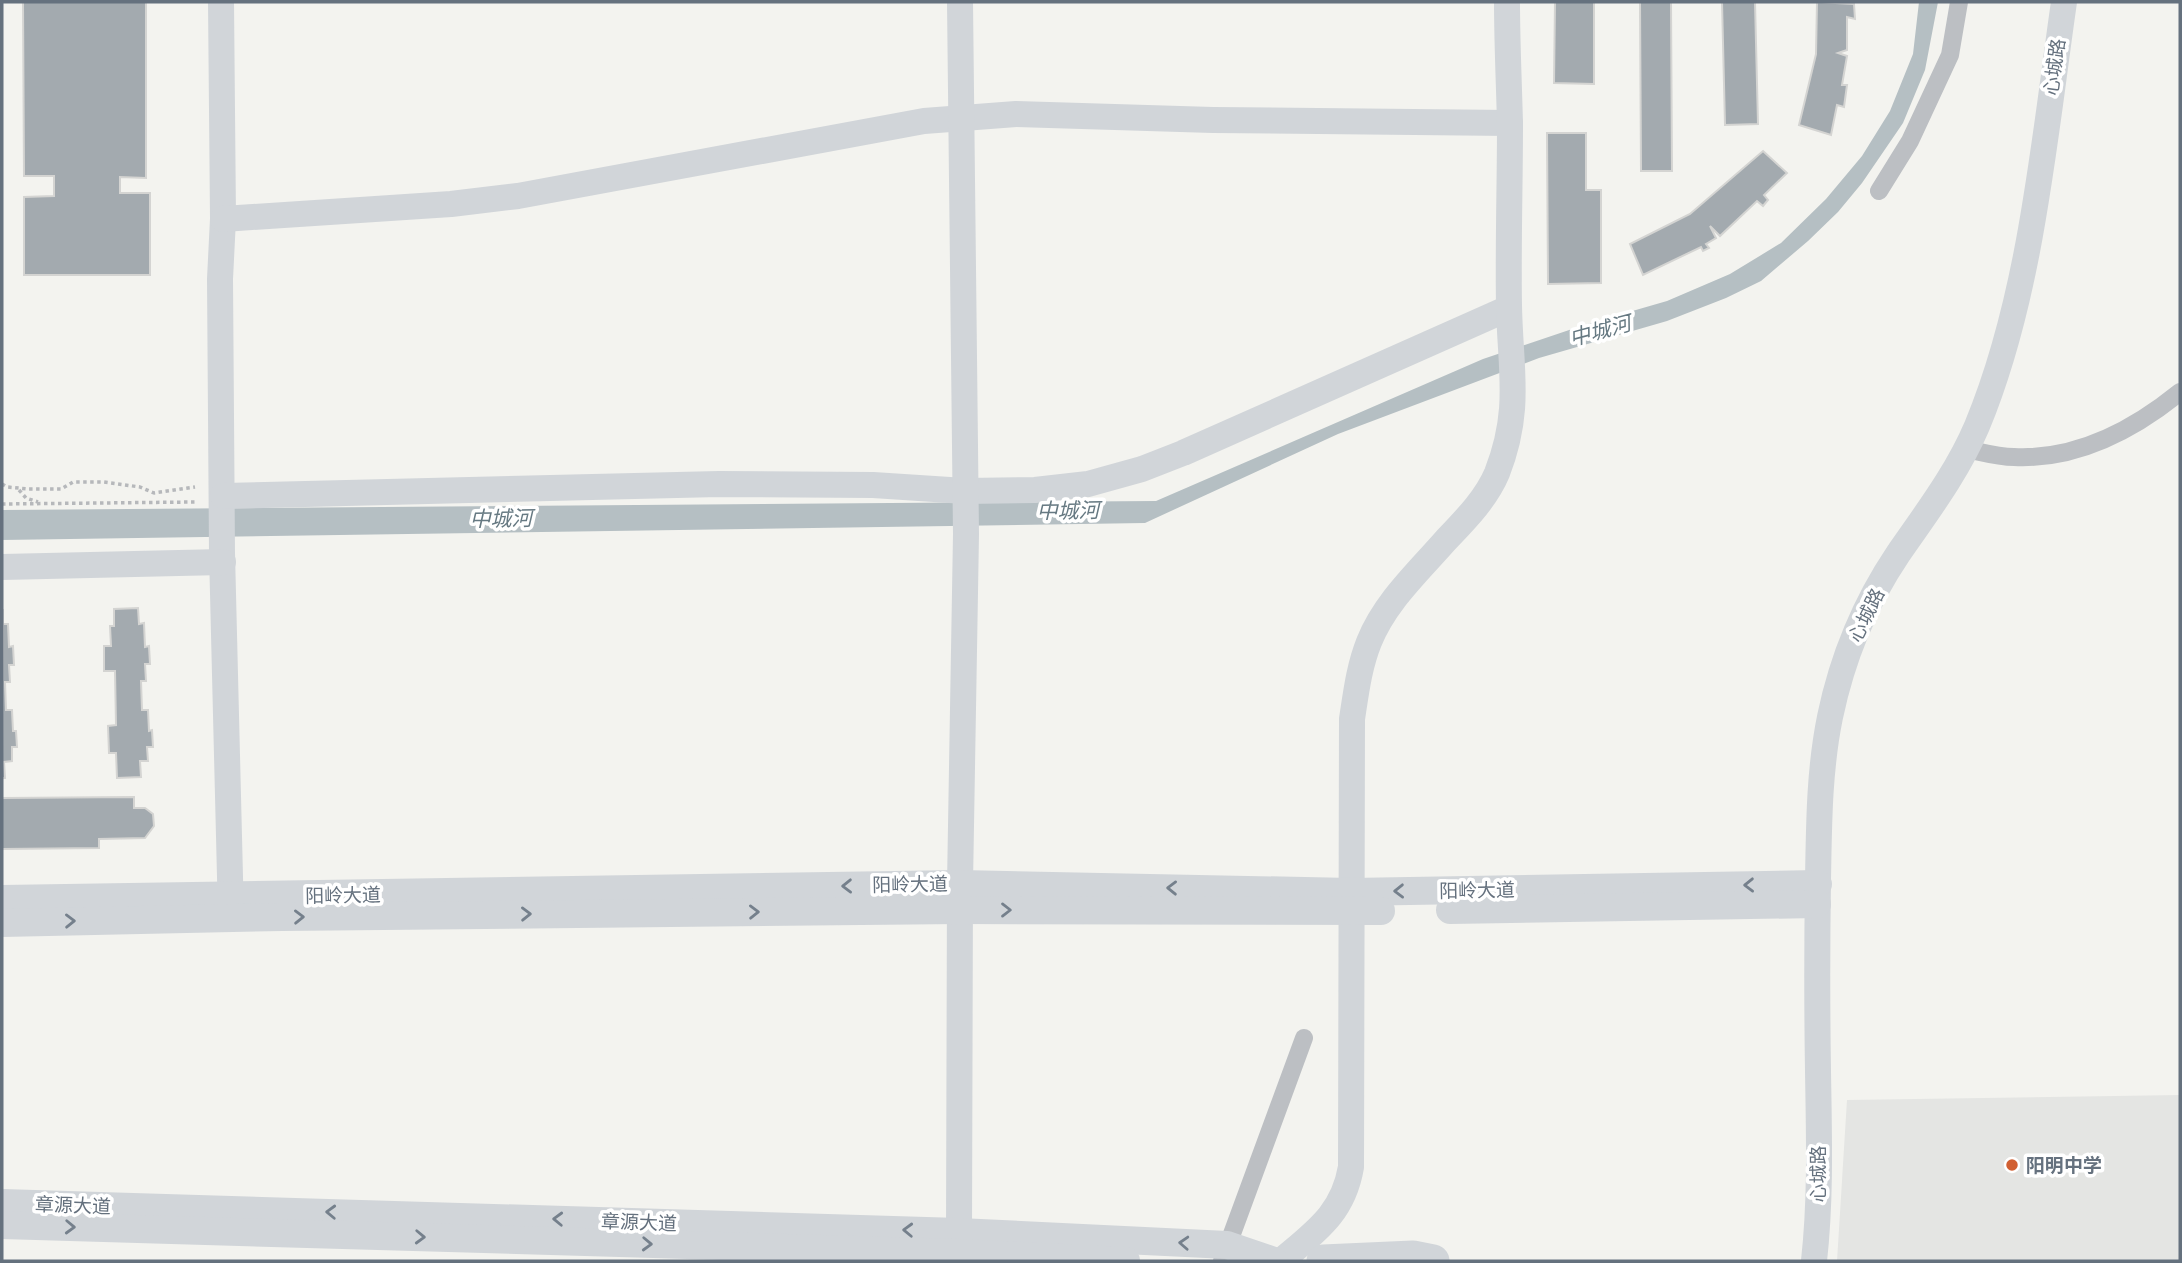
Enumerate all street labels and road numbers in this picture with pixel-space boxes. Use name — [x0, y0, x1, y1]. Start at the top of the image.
street label: 心城路 — [2038, 37, 2069, 97]
street label: 心城路 — [1843, 584, 1888, 645]
street label: 阳岭大道 — [872, 871, 948, 896]
street label: 阳岭大道 — [1439, 877, 1515, 902]
street label: 阳岭大道 — [305, 882, 381, 907]
street label: 心城路 — [1806, 1145, 1829, 1203]
street label: 章源大道 — [35, 1192, 111, 1217]
street label: 章源大道 — [601, 1209, 677, 1234]

